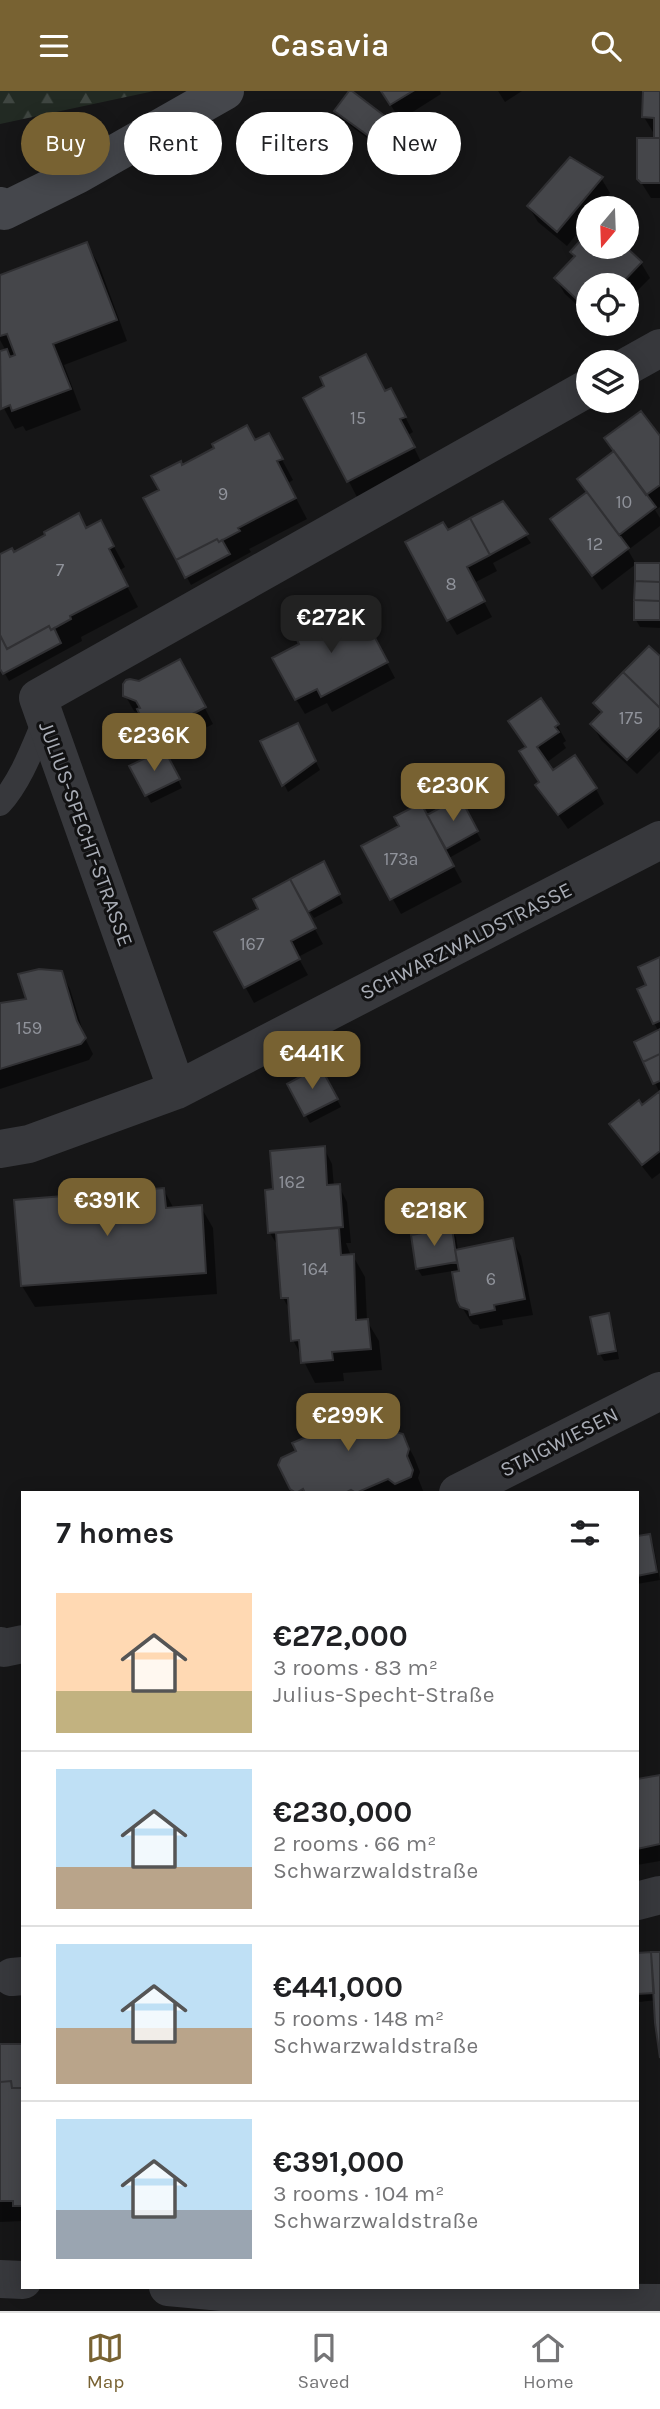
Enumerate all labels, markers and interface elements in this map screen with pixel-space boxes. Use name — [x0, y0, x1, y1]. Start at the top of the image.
icon: menu — [35, 27, 73, 65]
text: Casavia — [271, 27, 389, 64]
icon: search — [587, 27, 625, 65]
chip: Buy — [21, 112, 110, 175]
chip: Rent — [124, 112, 222, 175]
chip: Filters — [236, 112, 353, 175]
chip: New — [367, 112, 461, 175]
north arrow — [576, 196, 639, 259]
map controls — [576, 196, 639, 413]
button: locate — [576, 273, 639, 336]
button: layers — [576, 350, 639, 413]
house number: 15 — [350, 407, 366, 429]
house number: 9 — [218, 483, 228, 505]
house number: 10 — [616, 491, 632, 513]
house number: 12 — [587, 533, 603, 555]
house number: 7 — [56, 559, 65, 581]
house number: 8 — [445, 573, 457, 595]
pin: €272K — [282, 595, 380, 655]
text: €272K — [297, 604, 365, 631]
house number: 175 — [619, 707, 643, 729]
pin: €236K — [105, 713, 203, 773]
street label: JULIUS-SPECHT-STRASSE — [34, 718, 138, 950]
text: €236K — [118, 722, 190, 749]
pin: €230K — [404, 763, 502, 823]
text: €230K — [417, 772, 489, 799]
house number: 173a — [384, 848, 418, 870]
street label: SCHWARZWALDSTRASSE — [356, 877, 576, 1005]
house number: 167 — [240, 933, 265, 955]
house number: 159 — [16, 1017, 42, 1039]
pin: €441K — [263, 1031, 361, 1091]
text: €441K — [279, 1040, 345, 1067]
house number: 162 — [279, 1171, 305, 1193]
pin: €391K — [58, 1179, 156, 1238]
text: €391K — [74, 1187, 140, 1214]
pin: €218K — [385, 1189, 483, 1248]
text: €218K — [401, 1197, 467, 1224]
house number: 164 — [302, 1258, 328, 1280]
house number: 6 — [486, 1268, 496, 1290]
pin: €299K — [299, 1393, 397, 1453]
text: €299K — [312, 1402, 384, 1429]
street label: STAIGWIESEN — [496, 1402, 622, 1482]
icon: filters — [566, 1514, 604, 1552]
text: 7 homes — [56, 1515, 174, 1551]
text: €272,000 — [273, 1618, 408, 1654]
icon: home — [112, 1621, 196, 1705]
text: 3 rooms · 83 m² — [273, 1654, 438, 1681]
text: Julius-Specht-Straße — [273, 1681, 495, 1708]
text: €230,000 — [273, 1794, 412, 1830]
icon: home — [112, 1797, 196, 1881]
text: 2 rooms · 66 m² — [273, 1830, 436, 1857]
text: Schwarzwaldstraße — [273, 1857, 478, 1884]
text: €441,000 — [273, 1969, 403, 2005]
icon: home — [112, 1972, 196, 2056]
text: 5 rooms · 148 m² — [273, 2005, 444, 2032]
text: Schwarzwaldstraße — [273, 2032, 478, 2059]
text: €391,000 — [273, 2144, 404, 2180]
icon: home — [112, 2147, 196, 2231]
text: 3 rooms · 104 m² — [273, 2180, 444, 2207]
text: Schwarzwaldstraße — [273, 2207, 478, 2234]
tab: Map — [86, 2329, 124, 2393]
tab: Saved — [297, 2329, 350, 2393]
tab: Home — [523, 2329, 574, 2393]

